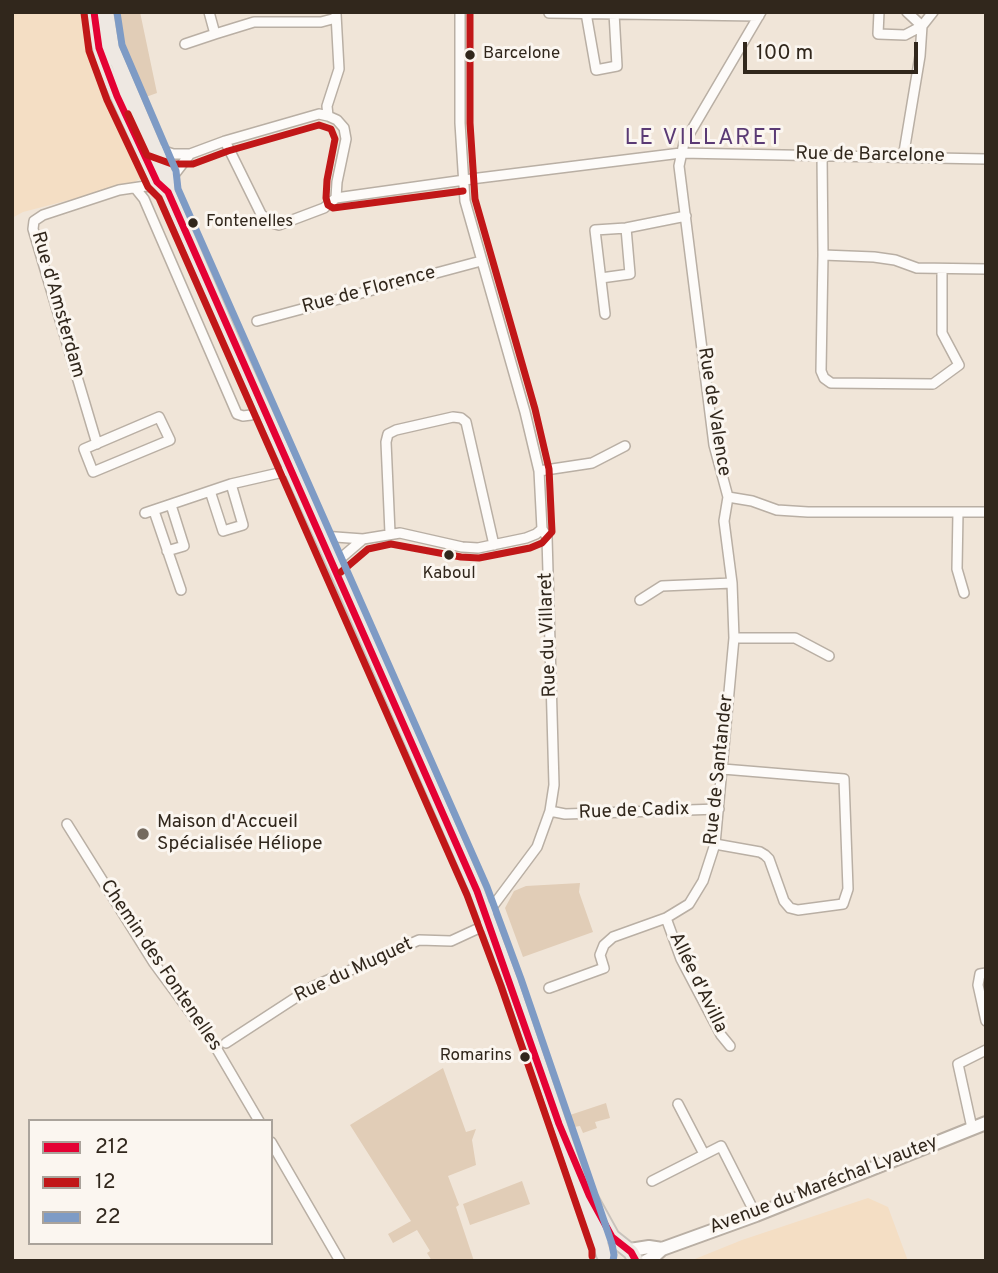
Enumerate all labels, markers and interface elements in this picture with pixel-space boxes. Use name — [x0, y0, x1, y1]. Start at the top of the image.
scale bar — [746, 28, 921, 72]
text: 100 m — [756, 40, 813, 67]
place label: Barcelone — [483, 45, 560, 65]
marker: Barcelone — [463, 48, 477, 62]
district label: LE VILLARET — [626, 125, 782, 153]
street label: Rue de Barcelone — [795, 143, 945, 169]
place label: Fontenelles — [206, 213, 293, 233]
marker: Fontenelles — [186, 216, 200, 230]
street label: Rue d'Amsterdam — [25, 229, 89, 381]
street label: Rue de Florence — [300, 262, 438, 320]
street label: Rue de Valence — [692, 346, 734, 478]
marker: Kaboul — [442, 548, 456, 562]
place label: Kaboul — [422, 565, 476, 585]
street label: Rue du Villaret — [535, 572, 563, 698]
street label: Rue de Santander — [701, 693, 739, 847]
street label: Rue de Cadix — [578, 799, 690, 825]
place label: Maison d'Accueil Spécialisée Héliope — [157, 812, 323, 856]
marker: Maison d'Accueil Spécialisée Héliope — [135, 826, 151, 842]
street label: Chemin des Fontenelles — [94, 876, 226, 1056]
street label: Allée d'Avilla — [663, 929, 731, 1037]
street label: Rue du Muguet — [291, 934, 417, 1008]
place label: Romarins — [440, 1047, 512, 1067]
marker: Romarins — [518, 1050, 532, 1064]
legend — [28, 1119, 273, 1245]
street label: Avenue du Maréchal Lyautey — [707, 1132, 941, 1240]
text: 212 — [95, 1134, 129, 1161]
text: 12 — [95, 1169, 116, 1196]
text: 22 — [95, 1204, 121, 1231]

